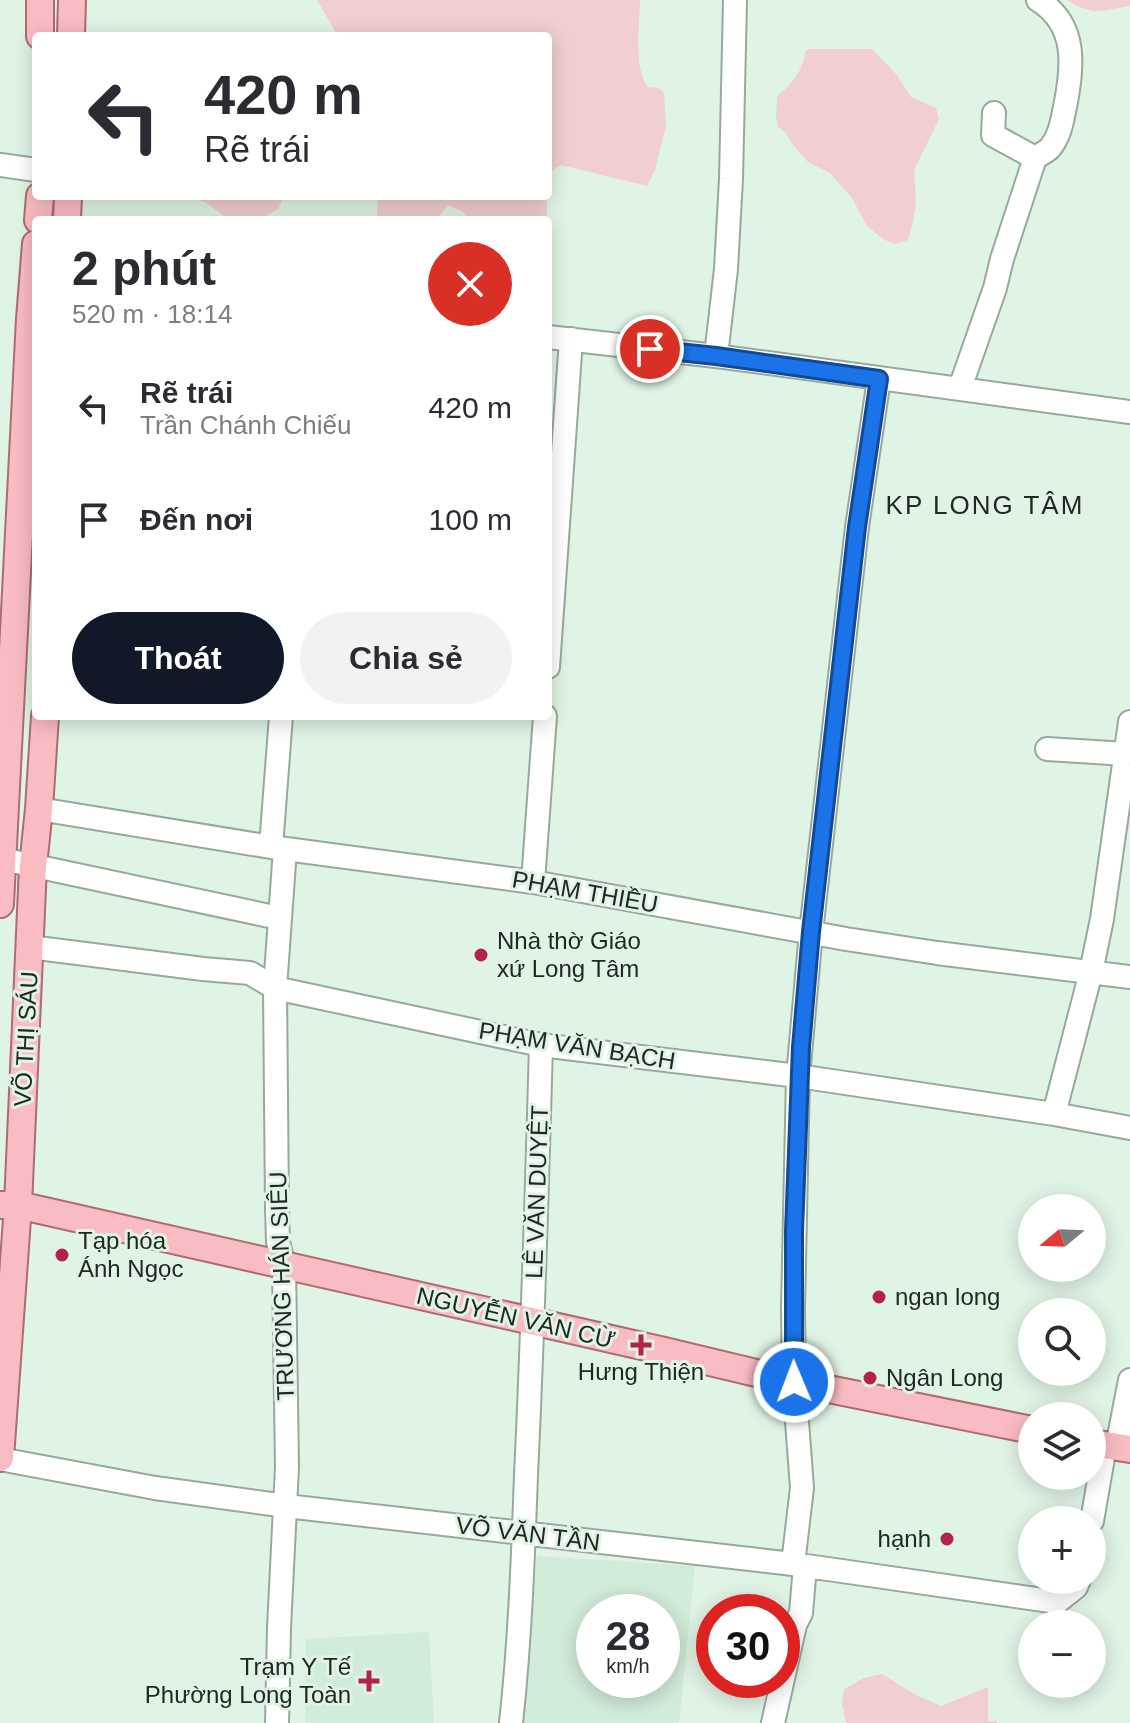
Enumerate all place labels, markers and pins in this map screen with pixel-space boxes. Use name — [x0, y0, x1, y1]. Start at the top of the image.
pin — [616, 315, 684, 383]
place label: Nhà thờ Giáo xứ Long Tâm — [497, 927, 641, 982]
marker: Nhà thờ Giáo xứ Long Tâm — [472, 946, 490, 964]
place label: Tạp hóa Ánh Ngọc — [78, 1227, 183, 1282]
marker: Tạp hóa Ánh Ngọc — [53, 1246, 71, 1264]
place label: ngan long — [895, 1283, 1000, 1310]
marker: ngan long — [870, 1288, 888, 1306]
marker: Hưng Thiện — [632, 1336, 650, 1354]
place label: Hưng Thiện — [578, 1358, 704, 1385]
place label: Ngân Long — [886, 1364, 1003, 1391]
marker: Ngân Long — [861, 1369, 879, 1387]
place label: hạnh — [878, 1525, 931, 1552]
marker: hạnh — [938, 1530, 956, 1548]
place label: Trạm Y Tế Phường Long Toàn — [145, 1653, 352, 1708]
marker: Trạm Y Tế Phường Long Toàn — [358, 1670, 380, 1692]

